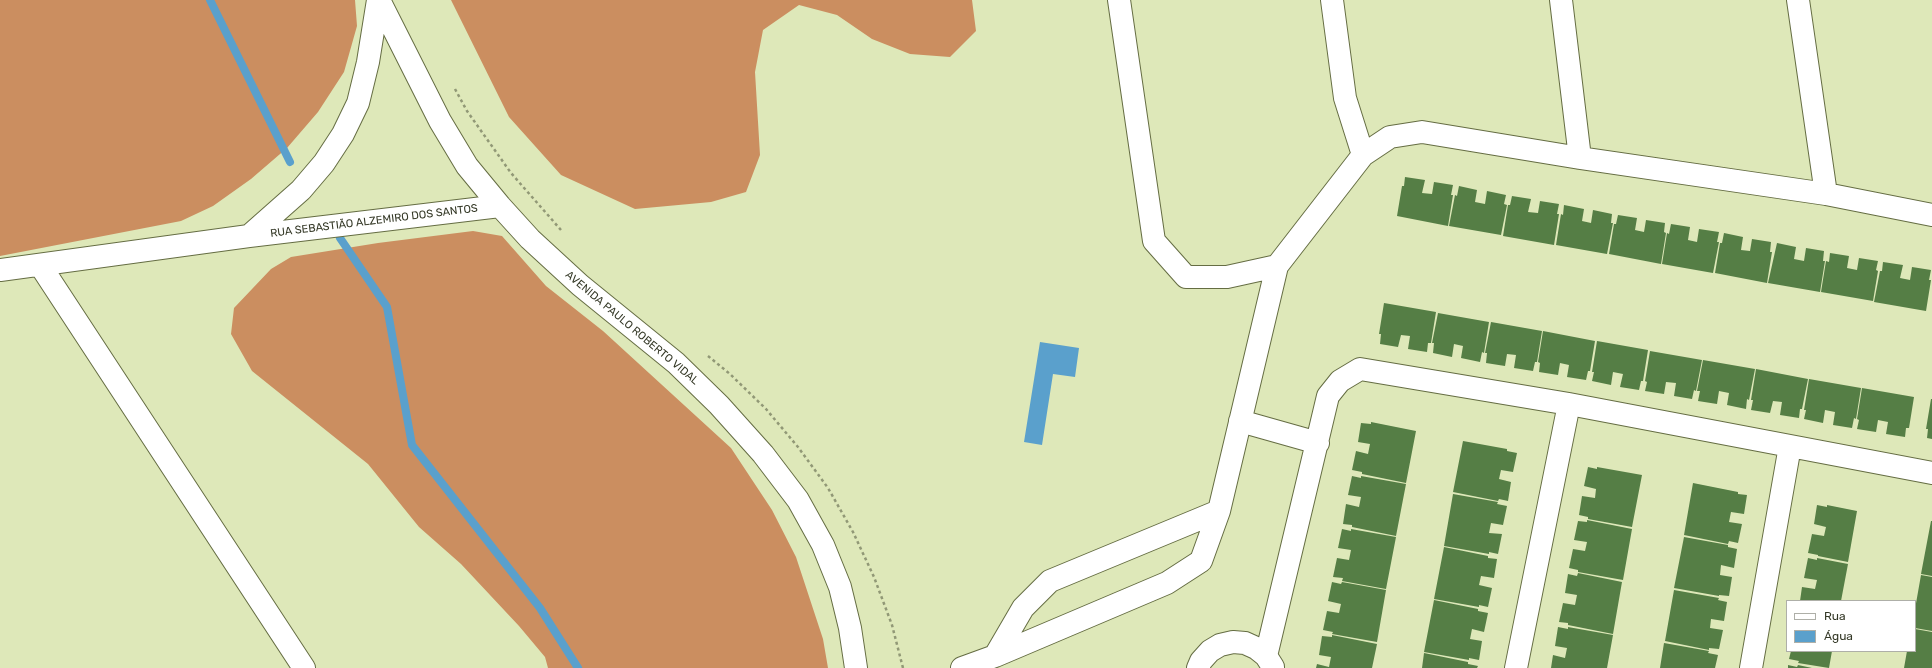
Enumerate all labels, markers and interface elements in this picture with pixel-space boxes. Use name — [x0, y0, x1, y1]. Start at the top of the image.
street label: RUA SEBASTIÃO ALZEMIRO DOS SANTOS — [269, 202, 479, 240]
street label: AVENIDA PAULO ROBERTO VIDAL — [563, 268, 701, 388]
legend — [1786, 600, 1916, 652]
text: Rua — [1824, 609, 1846, 623]
text: Água — [1824, 629, 1853, 643]

